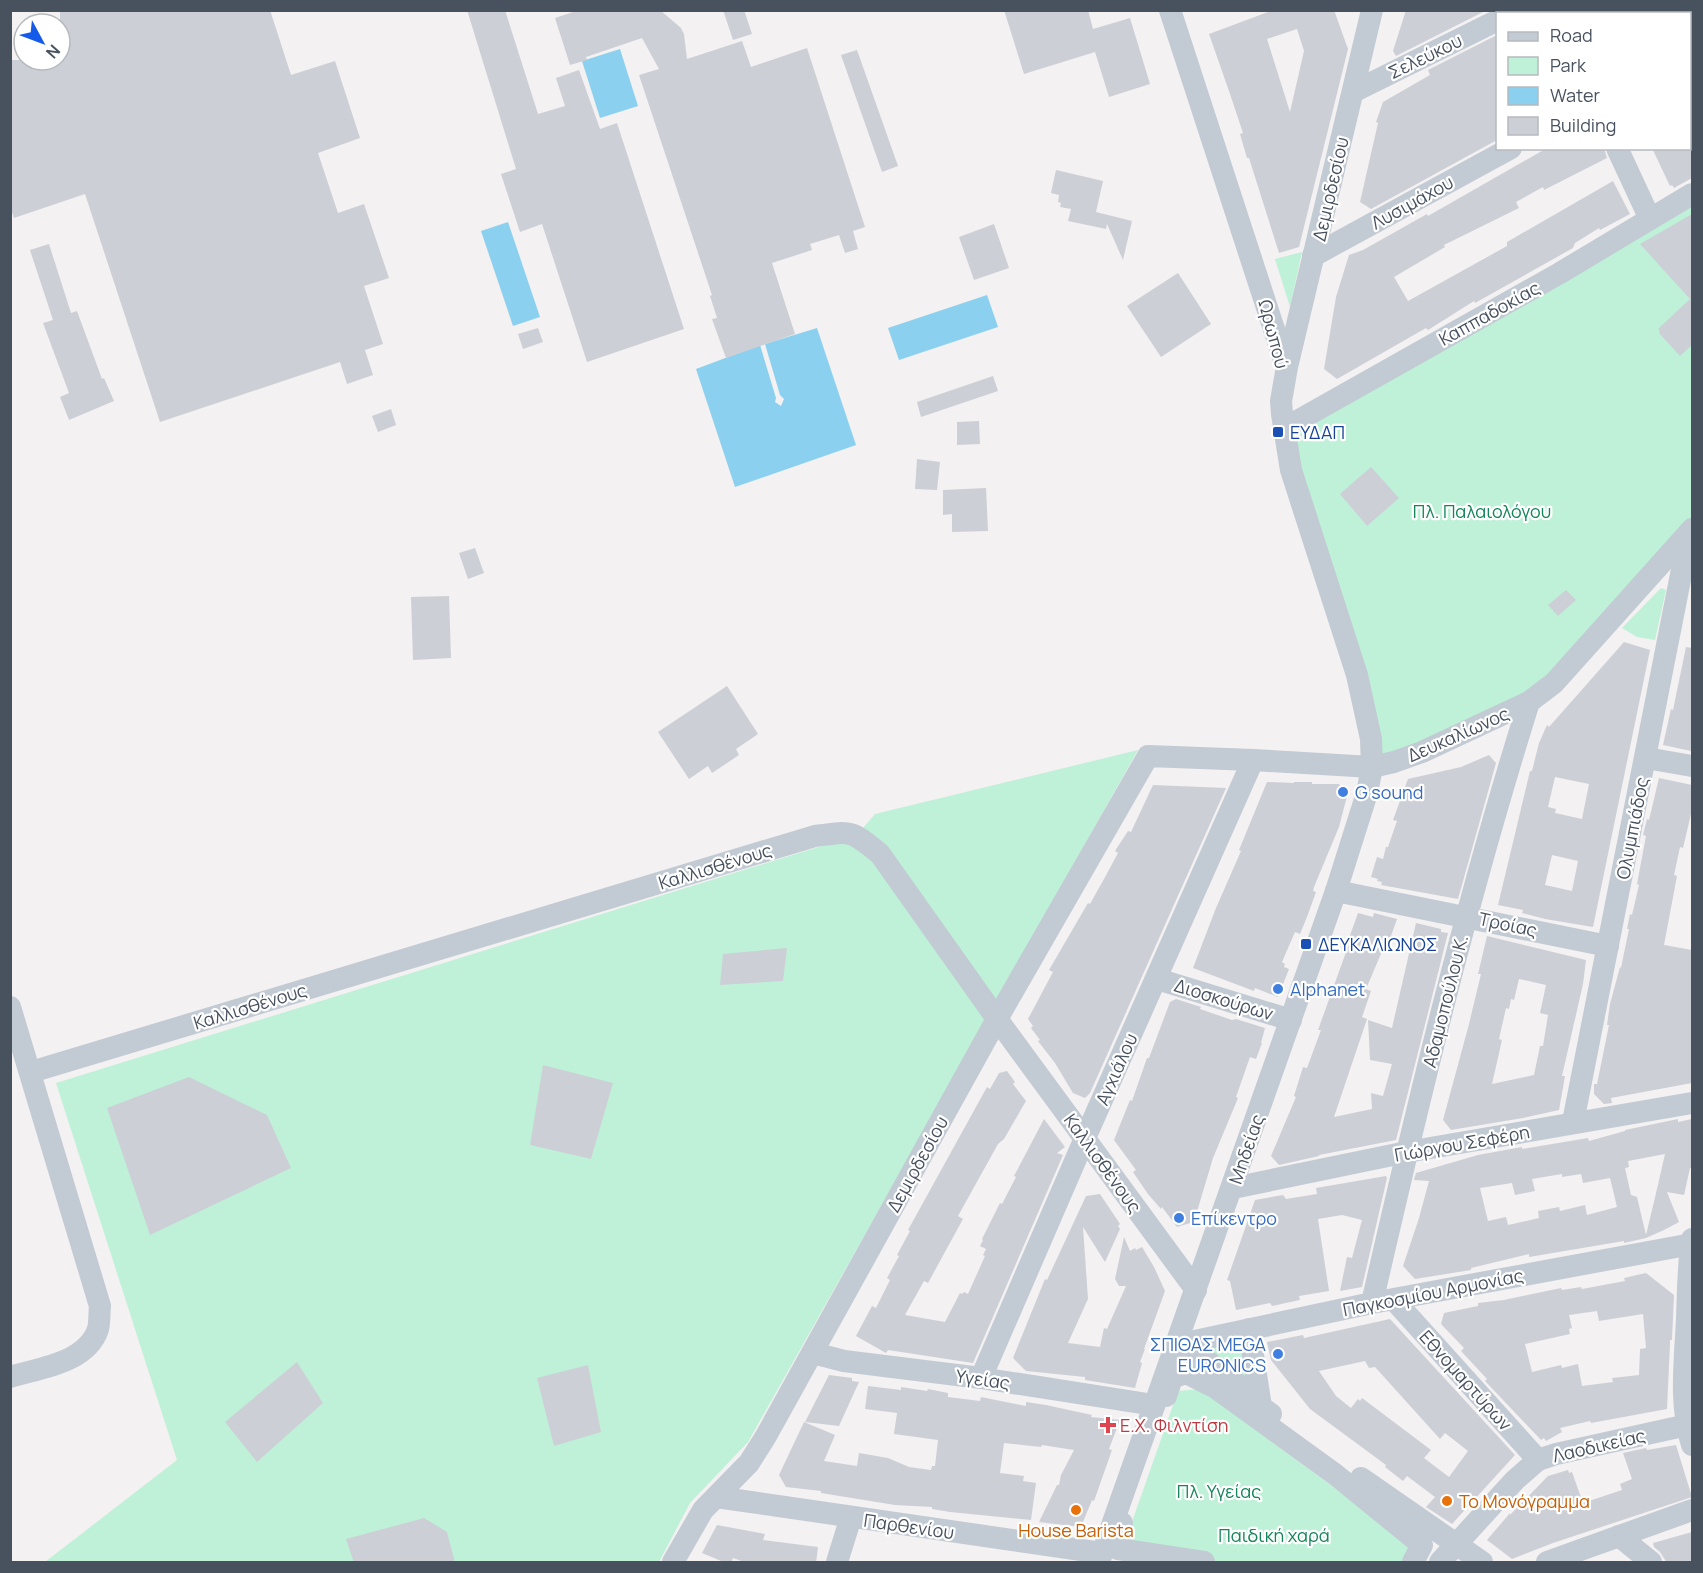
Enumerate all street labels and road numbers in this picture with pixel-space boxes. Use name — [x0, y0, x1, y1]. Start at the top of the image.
street label: Σελεύκου — [1384, 28, 1466, 84]
street label: Δεμιρδεσίου — [1306, 135, 1354, 243]
street label: Λυσιμάχου — [1367, 170, 1457, 234]
street label: Καππαδοκίας — [1434, 275, 1544, 351]
street label: Ωρωπού — [1253, 297, 1295, 371]
street label: Δευκαλίωνος — [1403, 701, 1513, 767]
street label: Ολυμπιάδος — [1610, 775, 1654, 881]
street label: Καλλισθένους — [655, 837, 775, 895]
street label: Τροίας — [1477, 906, 1539, 942]
street label: Αδαμοπούλου Κ. — [1417, 932, 1473, 1070]
street label: Διοσκούρων — [1172, 973, 1276, 1025]
street label: Καλλισθένους — [190, 977, 310, 1035]
street label: Αγχιάλου — [1090, 1029, 1142, 1109]
street label: Καλλισθένους — [1059, 1109, 1147, 1218]
street label: Μηδείας — [1223, 1111, 1269, 1187]
street label: Δεμιρδεσίου — [881, 1112, 953, 1216]
street label: Γιώργου Σεφέρη — [1392, 1119, 1532, 1167]
street label: Παγκοσμίου Αρμονίας — [1341, 1263, 1525, 1321]
street label: Εθνομαρτύρων — [1415, 1325, 1517, 1435]
street label: Υγείας — [954, 1363, 1012, 1395]
street label: Λαοδικείας — [1550, 1423, 1648, 1467]
street label: Παρθενίου — [862, 1508, 956, 1544]

